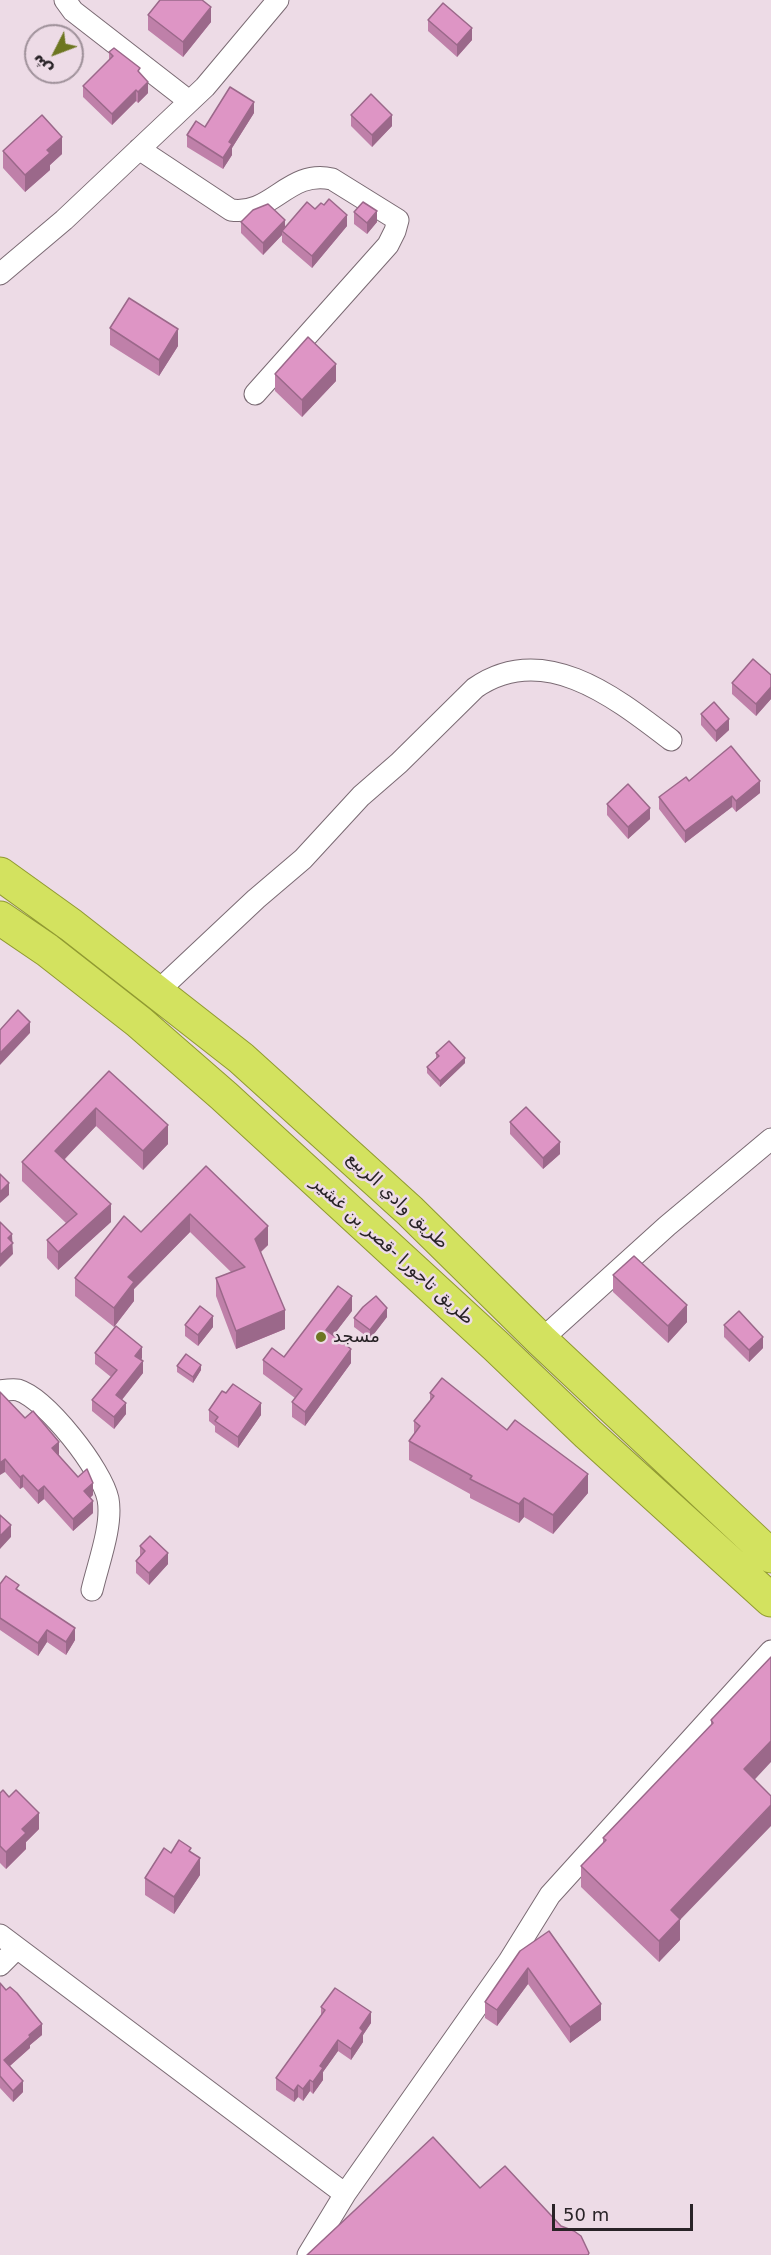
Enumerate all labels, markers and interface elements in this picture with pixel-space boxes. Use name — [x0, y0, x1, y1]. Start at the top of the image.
north arrow — [24, 24, 84, 84]
text: ش — [27, 50, 56, 80]
street label: طريق وادي الربيع — [341, 1148, 453, 1254]
street label: طريق تاجورا -قصر بن غشير — [306, 1172, 478, 1330]
place label: مسجد — [333, 1326, 380, 1348]
marker: مسجد — [314, 1330, 328, 1344]
scale bar — [555, 2192, 696, 2230]
text: 50 m — [563, 2204, 609, 2225]

